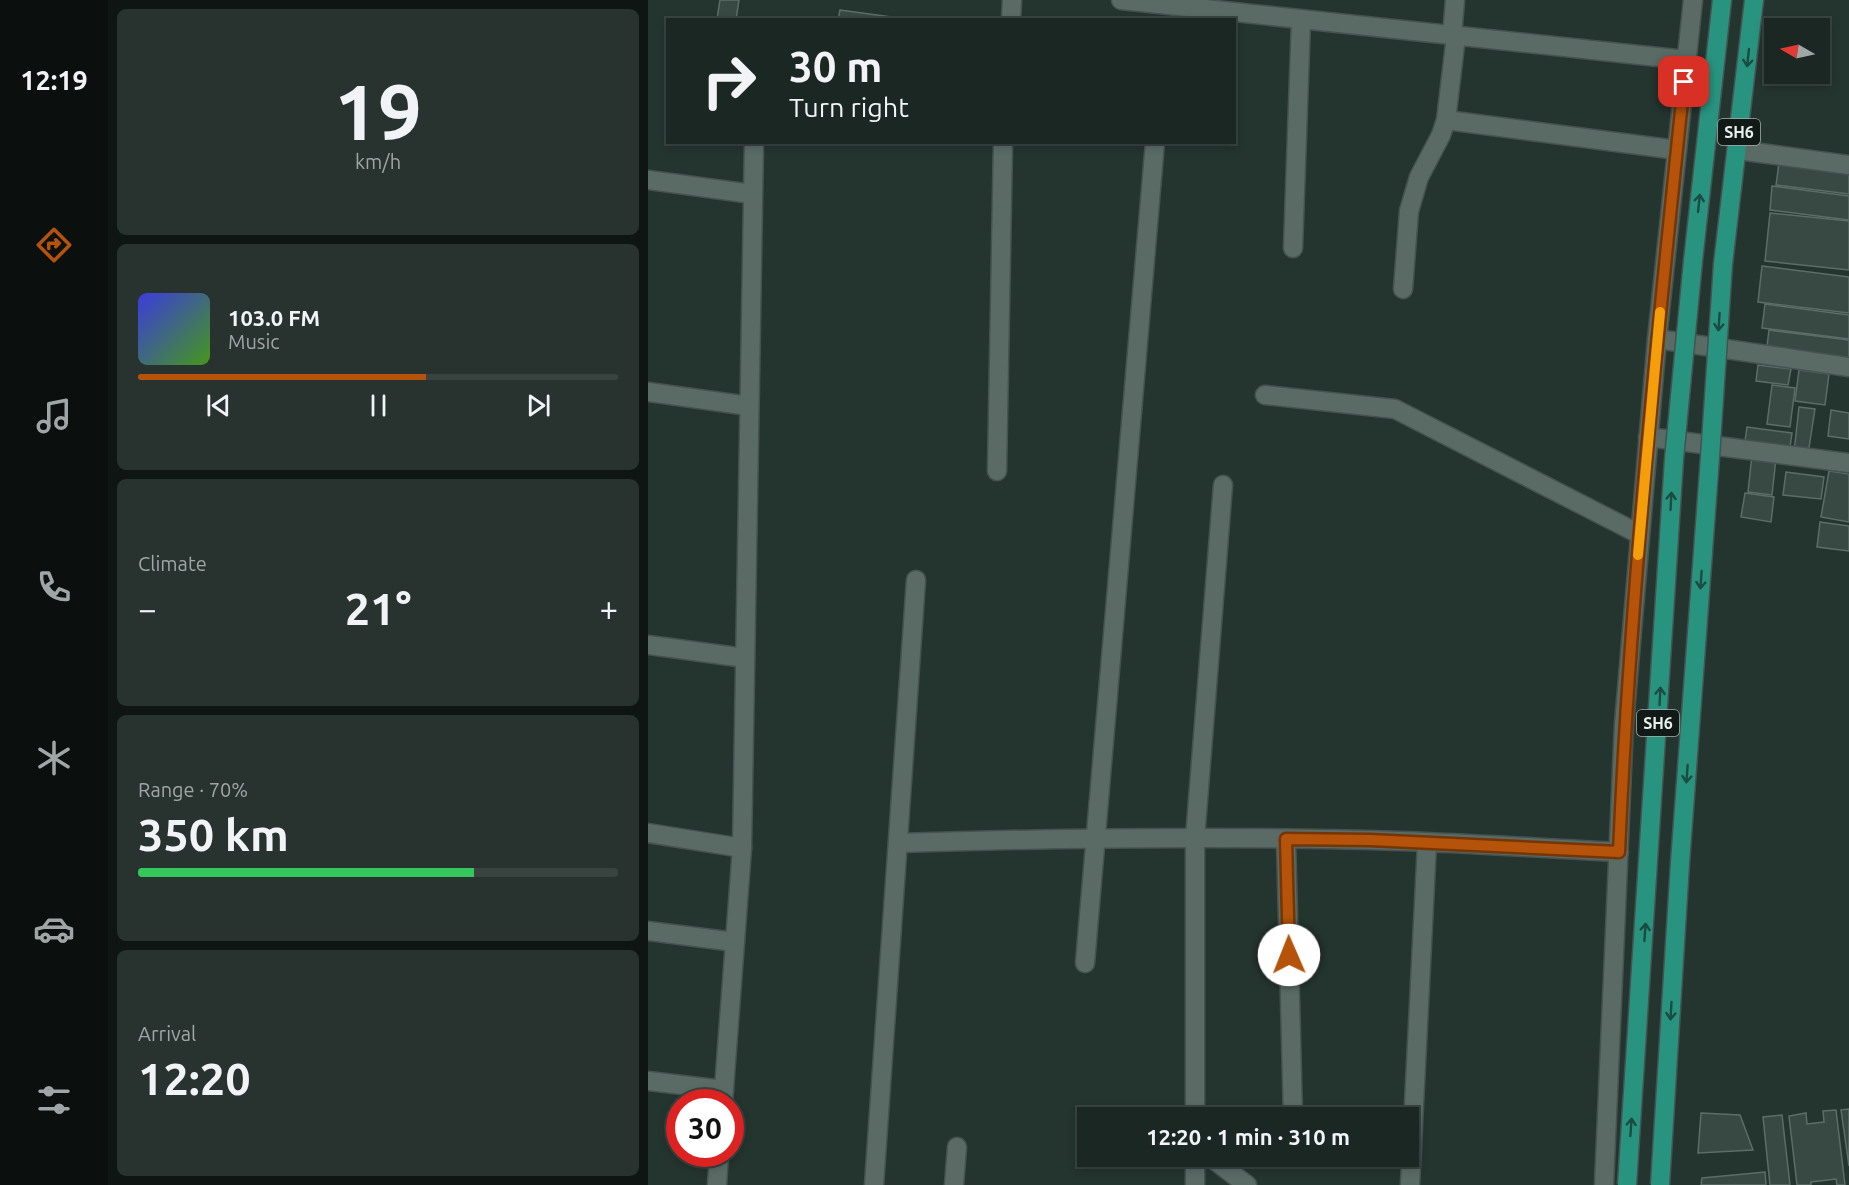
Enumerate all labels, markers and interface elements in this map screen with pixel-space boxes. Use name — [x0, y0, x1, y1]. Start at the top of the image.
north arrow — [1764, 18, 1830, 84]
map controls — [1764, 18, 1830, 84]
icon: right — [690, 42, 768, 120]
text: 30 m — [789, 43, 883, 90]
one-way arrow — [1742, 48, 1753, 68]
pin — [1658, 56, 1709, 107]
text: 12:19 — [20, 65, 88, 95]
icon: arrive — [1667, 65, 1700, 98]
text: 19 — [334, 67, 422, 155]
text: Turn right — [789, 92, 909, 122]
road number: SH6 — [1718, 119, 1760, 145]
text: km/h — [355, 150, 401, 173]
one-way arrow — [1694, 194, 1705, 214]
icon: directions — [33, 224, 75, 266]
text: 103.0 FM — [228, 305, 320, 330]
one-way arrow — [1713, 312, 1724, 332]
text: Music — [228, 330, 280, 353]
icon: previous — [202, 389, 235, 422]
icon: pause — [362, 389, 395, 422]
icon: next — [522, 389, 555, 422]
icon: music — [33, 395, 75, 437]
one-way arrow — [1666, 491, 1677, 511]
text: Climate — [138, 552, 207, 575]
icon: phone — [33, 566, 75, 608]
one-way arrow — [1696, 569, 1707, 589]
text: 21° — [345, 583, 411, 634]
text: − — [138, 590, 157, 627]
text: + — [599, 590, 618, 627]
one-way arrow — [1654, 686, 1665, 706]
road number: SH6 — [1637, 710, 1679, 736]
icon: climate — [33, 737, 75, 779]
one-way arrow — [1681, 764, 1692, 784]
text: Range · 70% — [138, 778, 248, 801]
text: 350 km — [138, 809, 289, 860]
icon: car — [33, 908, 75, 950]
position arrow — [1257, 923, 1321, 987]
one-way arrow — [1639, 923, 1650, 943]
one-way arrow — [1665, 1000, 1676, 1020]
text: Arrival — [138, 1022, 196, 1045]
text: 12:20 — [138, 1053, 251, 1104]
icon: filters — [33, 1079, 75, 1121]
speed limit sign: 30 — [666, 1089, 744, 1167]
one-way arrow — [1626, 1117, 1637, 1137]
text: 12:20 · 1 min · 310 m — [1146, 1124, 1350, 1149]

